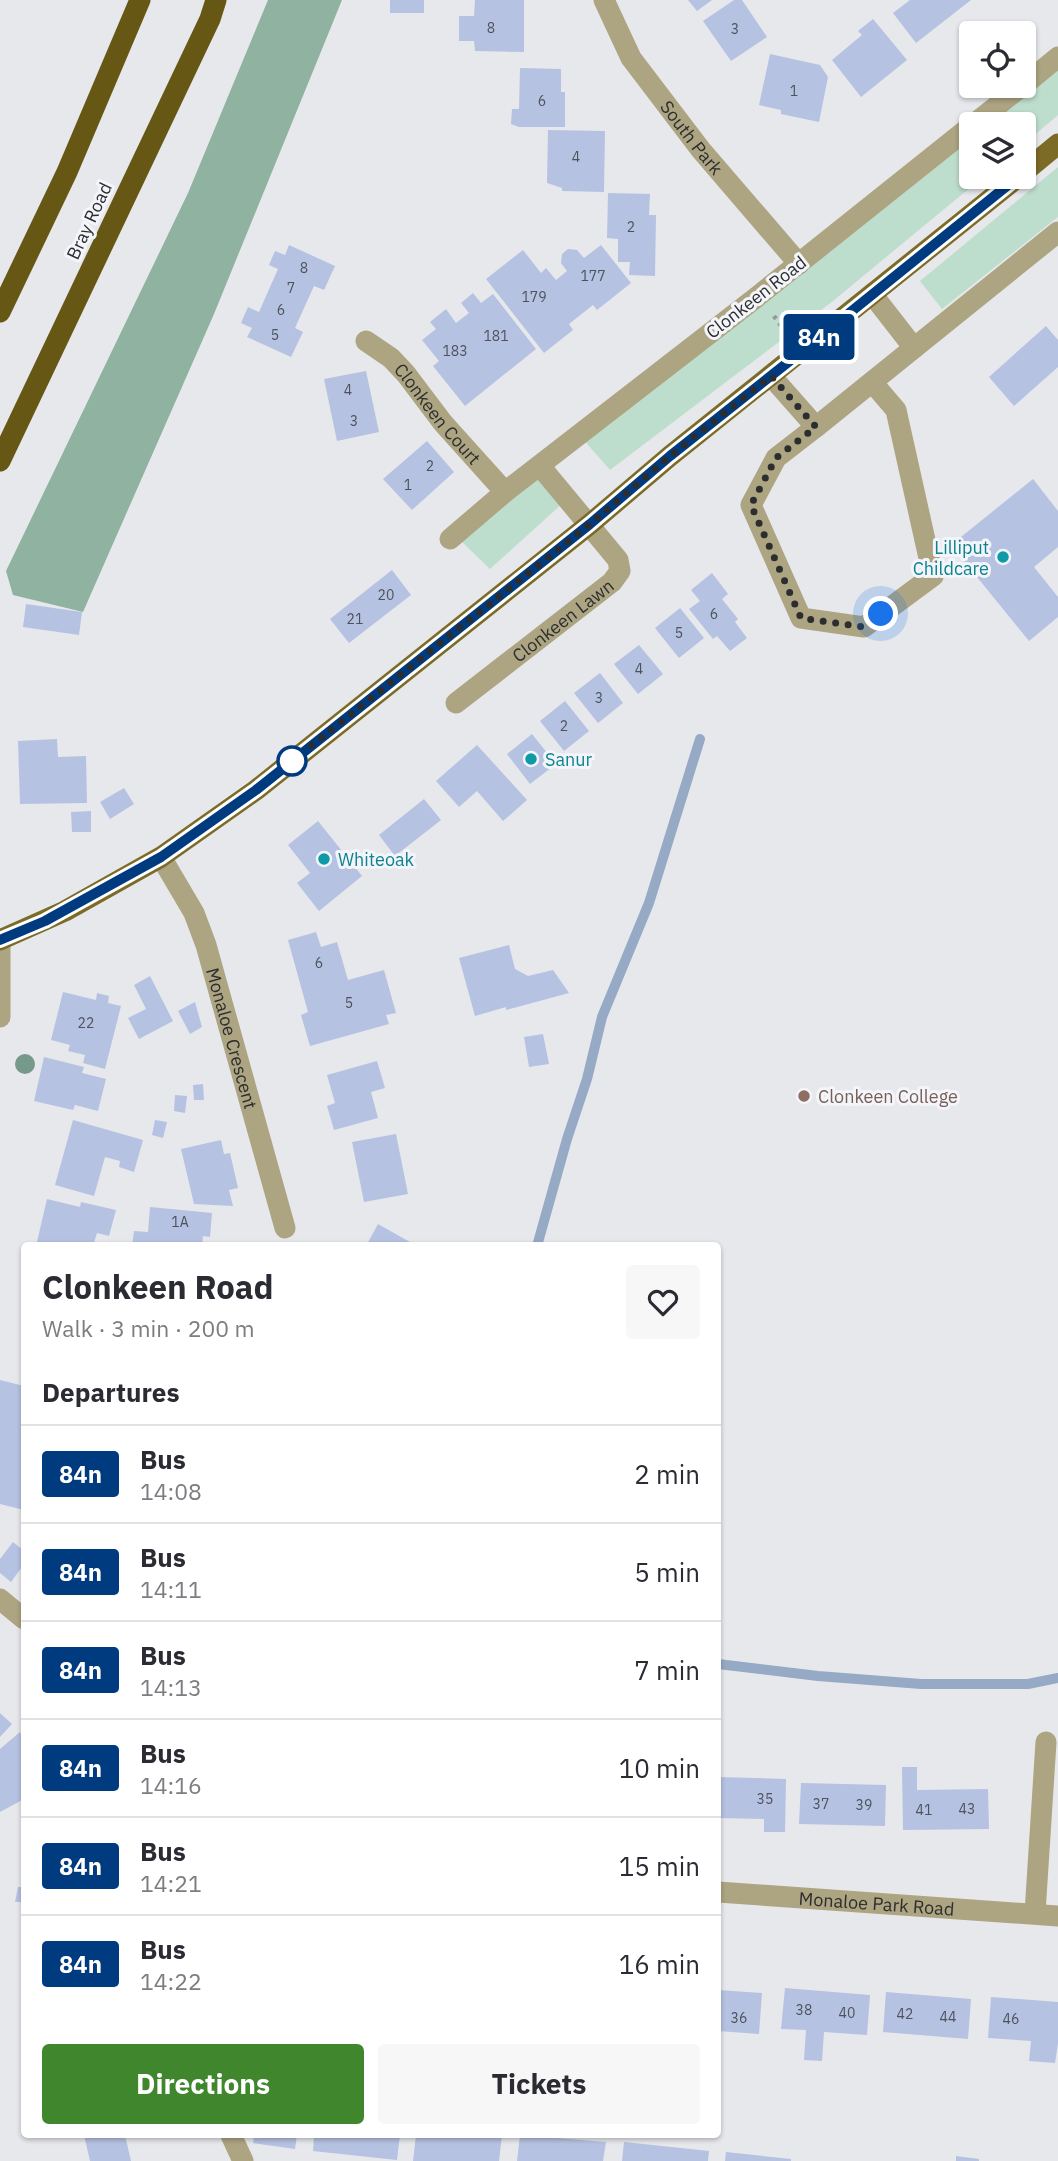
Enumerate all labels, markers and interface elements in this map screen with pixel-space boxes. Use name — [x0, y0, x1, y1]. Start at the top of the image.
house number: 8 — [487, 19, 495, 37]
house number: 3 — [731, 20, 739, 38]
map controls — [959, 21, 1036, 189]
button: locate — [959, 21, 1036, 98]
house number: 1 — [790, 82, 798, 100]
house number: 6 — [538, 92, 546, 110]
street label: South Park — [656, 96, 729, 179]
button: layers — [959, 112, 1036, 189]
house number: 4 — [572, 148, 580, 166]
street label: Bray Road — [61, 179, 117, 263]
house number: 2 — [627, 218, 635, 236]
street label: Clonkeen Road — [701, 251, 811, 343]
house number: 8 — [300, 259, 308, 277]
house number: 177 — [580, 267, 606, 285]
house number: 7 — [287, 279, 295, 297]
house number: 179 — [521, 288, 547, 306]
house number: 6 — [277, 301, 285, 319]
line badge: 84n — [779, 314, 859, 360]
text: 84n — [797, 321, 841, 353]
house number: 5 — [271, 326, 279, 344]
house number: 181 — [483, 327, 509, 345]
house number: 183 — [442, 342, 468, 360]
street label: Clonkeen Court — [390, 358, 486, 469]
house number: 4 — [344, 381, 352, 399]
house number: 3 — [350, 412, 358, 430]
house number: 2 — [426, 457, 434, 475]
house number: 1 — [404, 476, 412, 494]
place label: Lilliput Childcare — [913, 536, 989, 580]
marker: Lilliput Childcare — [995, 549, 1011, 565]
street label: Clonkeen Lawn — [507, 574, 618, 667]
house number: 20 — [378, 586, 394, 604]
your location — [863, 596, 898, 631]
house number: 6 — [710, 605, 718, 623]
house number: 21 — [347, 610, 363, 628]
house number: 5 — [675, 624, 683, 642]
house number: 4 — [635, 660, 643, 678]
house number: 3 — [595, 689, 603, 707]
house number: 2 — [560, 717, 568, 735]
unlabelled marker — [277, 746, 307, 776]
place label: Sanur — [545, 748, 593, 771]
marker: Sanur — [523, 751, 539, 767]
place label: Whiteoak — [338, 848, 415, 871]
marker: Whiteoak — [316, 851, 332, 867]
house number: 6 — [315, 954, 323, 972]
street label: Monaloe Crescent — [201, 965, 263, 1111]
house number: 5 — [345, 994, 353, 1012]
house number: 22 — [78, 1014, 94, 1032]
place label: Clonkeen College — [818, 1085, 958, 1108]
marker: Clonkeen College — [796, 1088, 812, 1104]
house number: 1A — [171, 1213, 189, 1231]
text: Clonkeen Road — [42, 1265, 274, 1308]
button: heart — [626, 1265, 700, 1339]
text: Walk · 3 min · 200 m — [42, 1313, 255, 1343]
text: Departures — [42, 1375, 180, 1409]
text: Bus — [140, 1442, 186, 1476]
text: 2 min — [634, 1457, 700, 1491]
text: 84n — [59, 1458, 102, 1490]
text: 14:08 — [140, 1476, 202, 1506]
text: Bus — [140, 1540, 186, 1574]
text: 5 min — [634, 1555, 700, 1589]
text: 84n — [59, 1556, 102, 1588]
text: 14:11 — [140, 1574, 202, 1604]
text: Bus — [140, 1638, 186, 1672]
text: 7 min — [634, 1653, 700, 1687]
text: 84n — [59, 1654, 102, 1686]
text: 14:13 — [140, 1672, 202, 1702]
text: Bus — [140, 1736, 186, 1770]
text: 10 min — [619, 1751, 700, 1785]
text: 84n — [59, 1752, 102, 1784]
text: 14:16 — [140, 1770, 202, 1800]
house number: 35 — [757, 1790, 773, 1808]
house number: 37 — [813, 1795, 829, 1813]
house number: 39 — [856, 1796, 872, 1814]
house number: 43 — [959, 1800, 975, 1818]
house number: 41 — [916, 1801, 932, 1819]
text: Bus — [140, 1834, 186, 1868]
text: 15 min — [619, 1849, 700, 1883]
text: 84n — [59, 1850, 102, 1882]
text: 14:21 — [140, 1868, 202, 1898]
street label: Monaloe Park Road — [798, 1886, 955, 1920]
text: Bus — [140, 1932, 186, 1966]
text: 16 min — [619, 1947, 700, 1981]
text: 84n — [59, 1948, 102, 1980]
text: 14:22 — [140, 1966, 202, 1996]
house number: 38 — [796, 2001, 812, 2019]
house number: 40 — [839, 2004, 855, 2022]
house number: 42 — [897, 2005, 913, 2023]
house number: 44 — [940, 2008, 956, 2026]
house number: 36 — [731, 2009, 747, 2027]
house number: 46 — [1003, 2010, 1019, 2028]
button: Directions — [42, 2044, 364, 2124]
button: Tickets — [378, 2044, 700, 2124]

